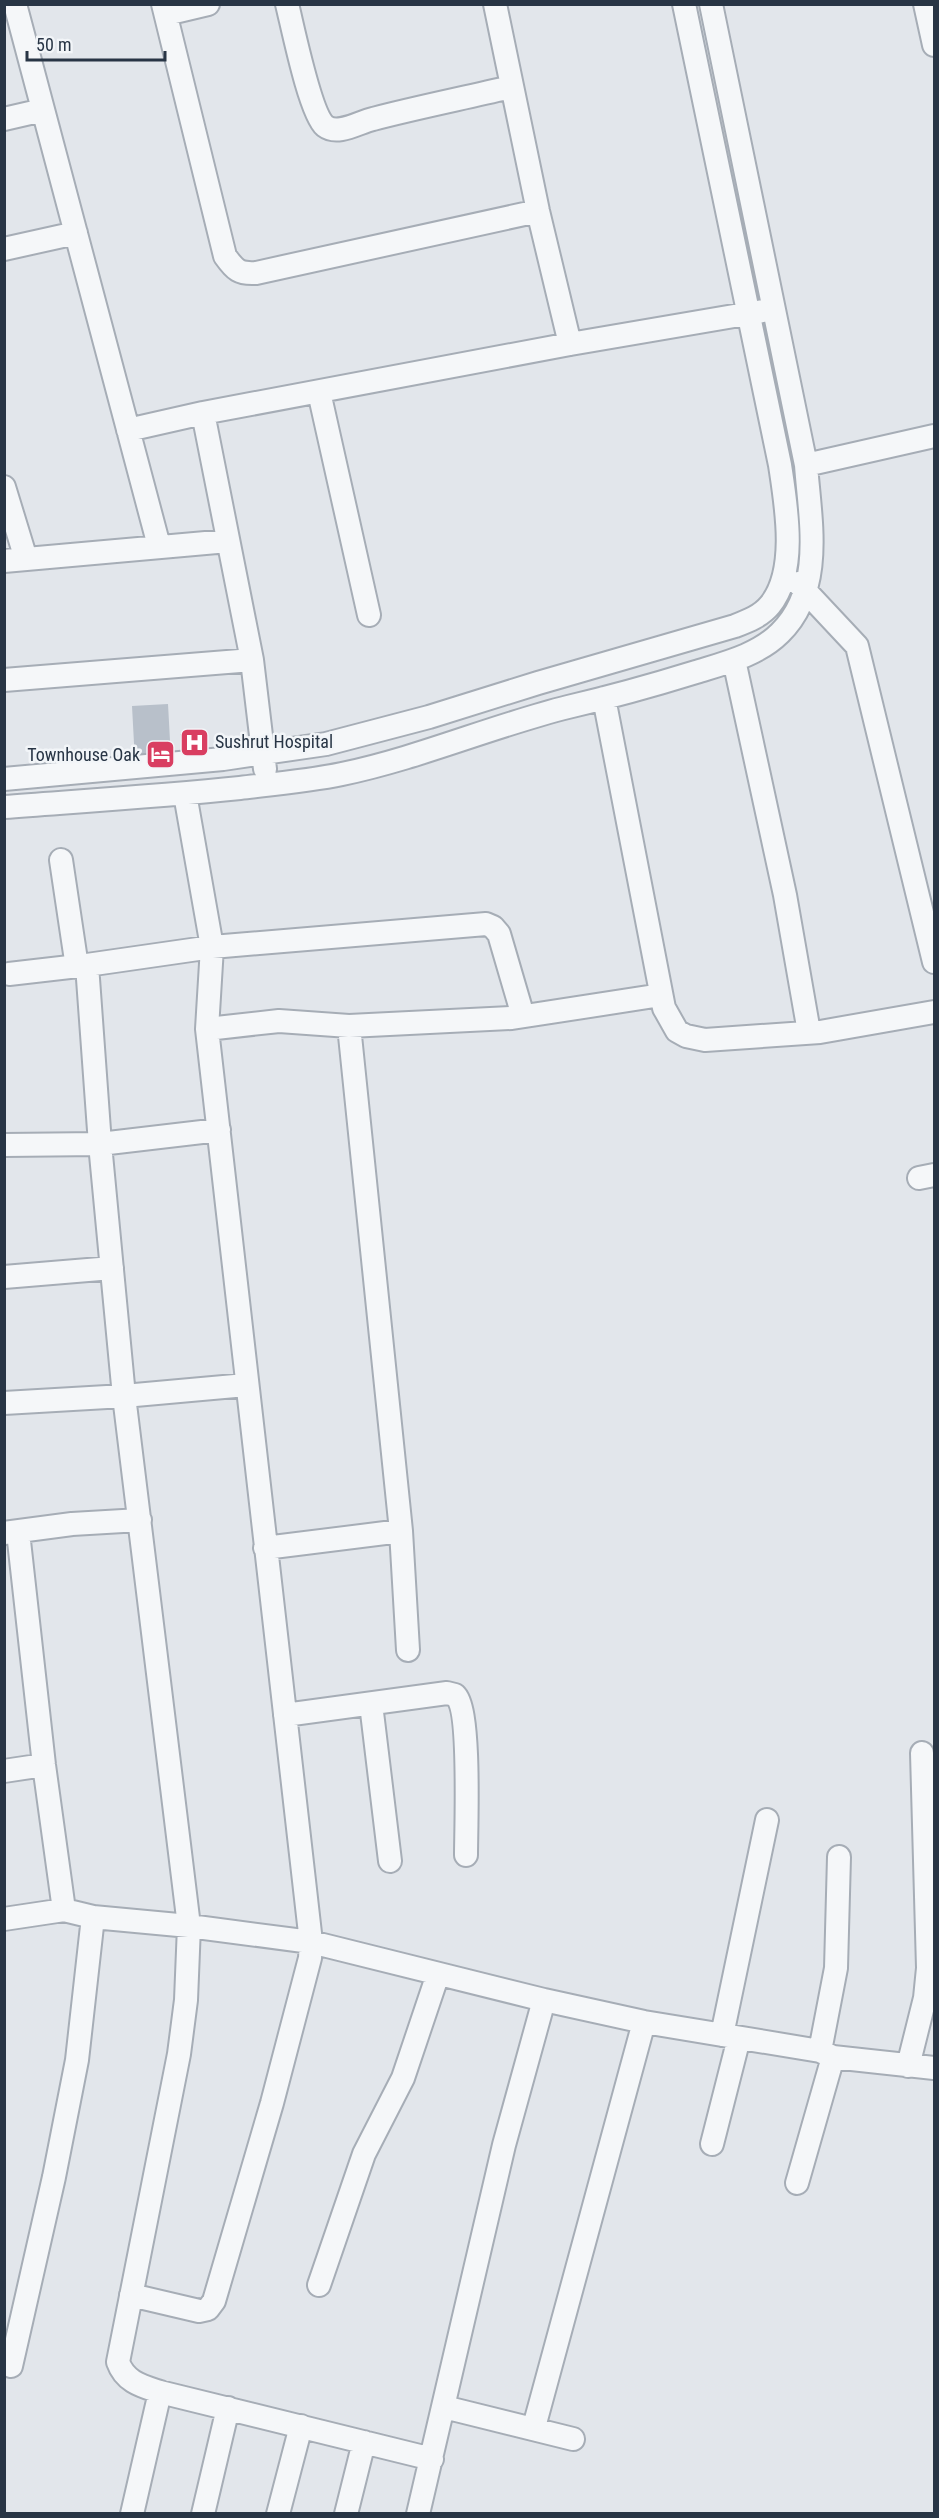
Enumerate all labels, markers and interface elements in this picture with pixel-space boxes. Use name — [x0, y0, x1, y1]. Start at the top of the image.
scale bar — [27, 24, 165, 62]
text: 50 m — [36, 34, 71, 55]
hospital icon: Sushrut Hospital — [178, 726, 210, 758]
place label: Sushrut Hospital — [215, 731, 333, 752]
hotel icon: Townhouse Oak — [145, 739, 177, 771]
place label: Townhouse Oak — [27, 744, 140, 765]

